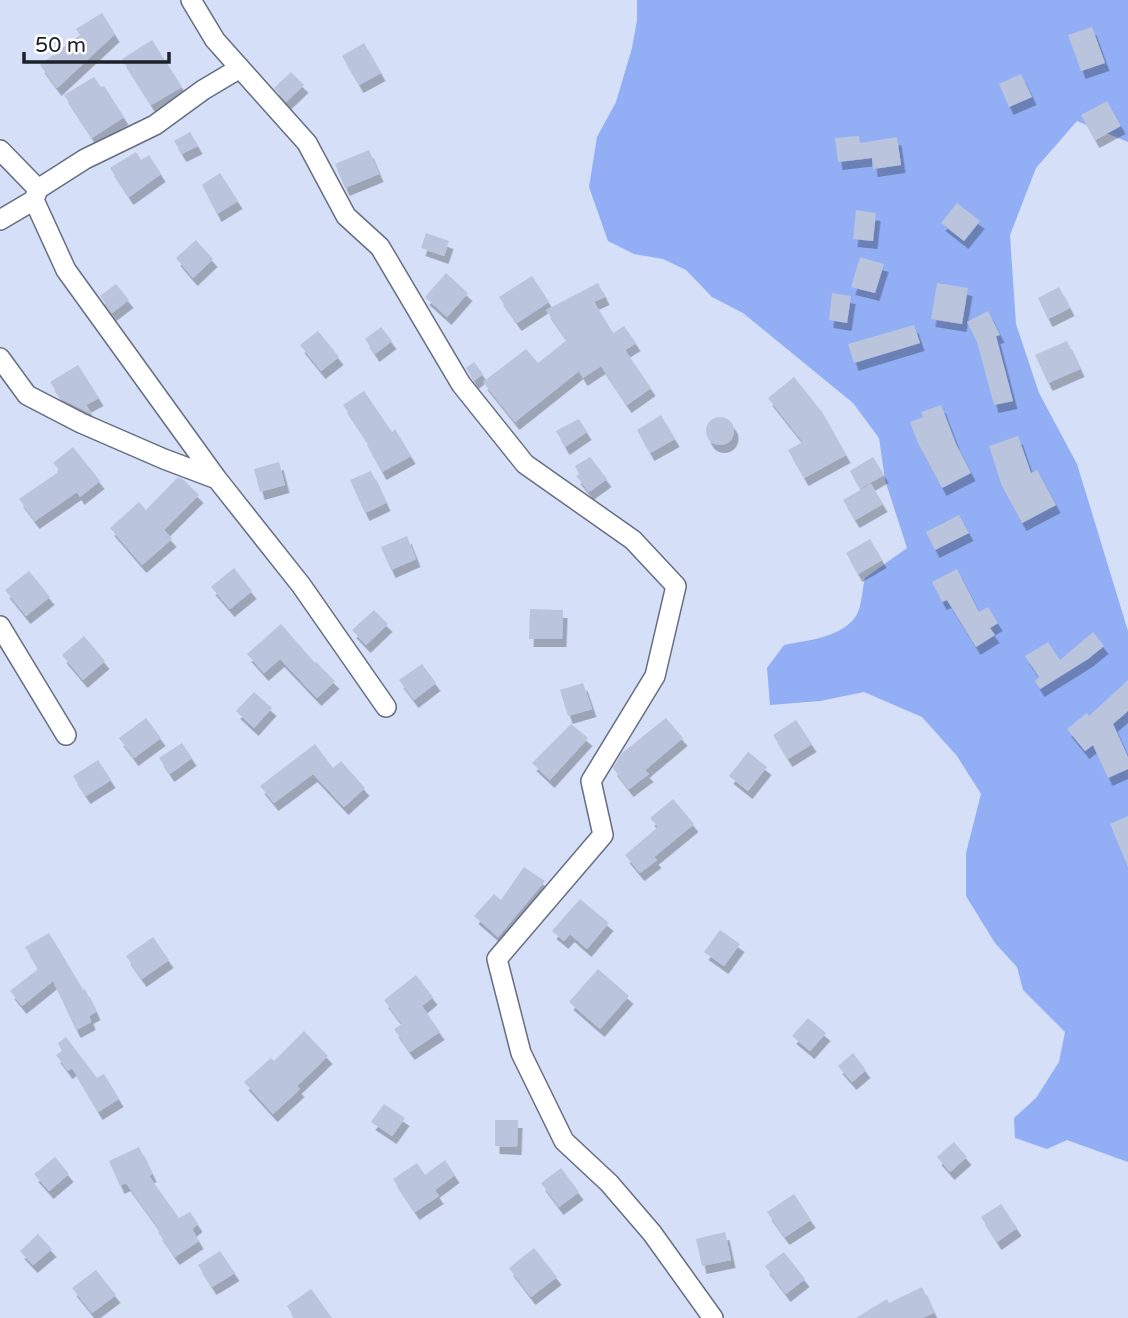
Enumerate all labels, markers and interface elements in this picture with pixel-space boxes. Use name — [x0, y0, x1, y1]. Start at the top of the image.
scale bar — [24, 21, 170, 65]
text: 50 m — [35, 33, 86, 58]

